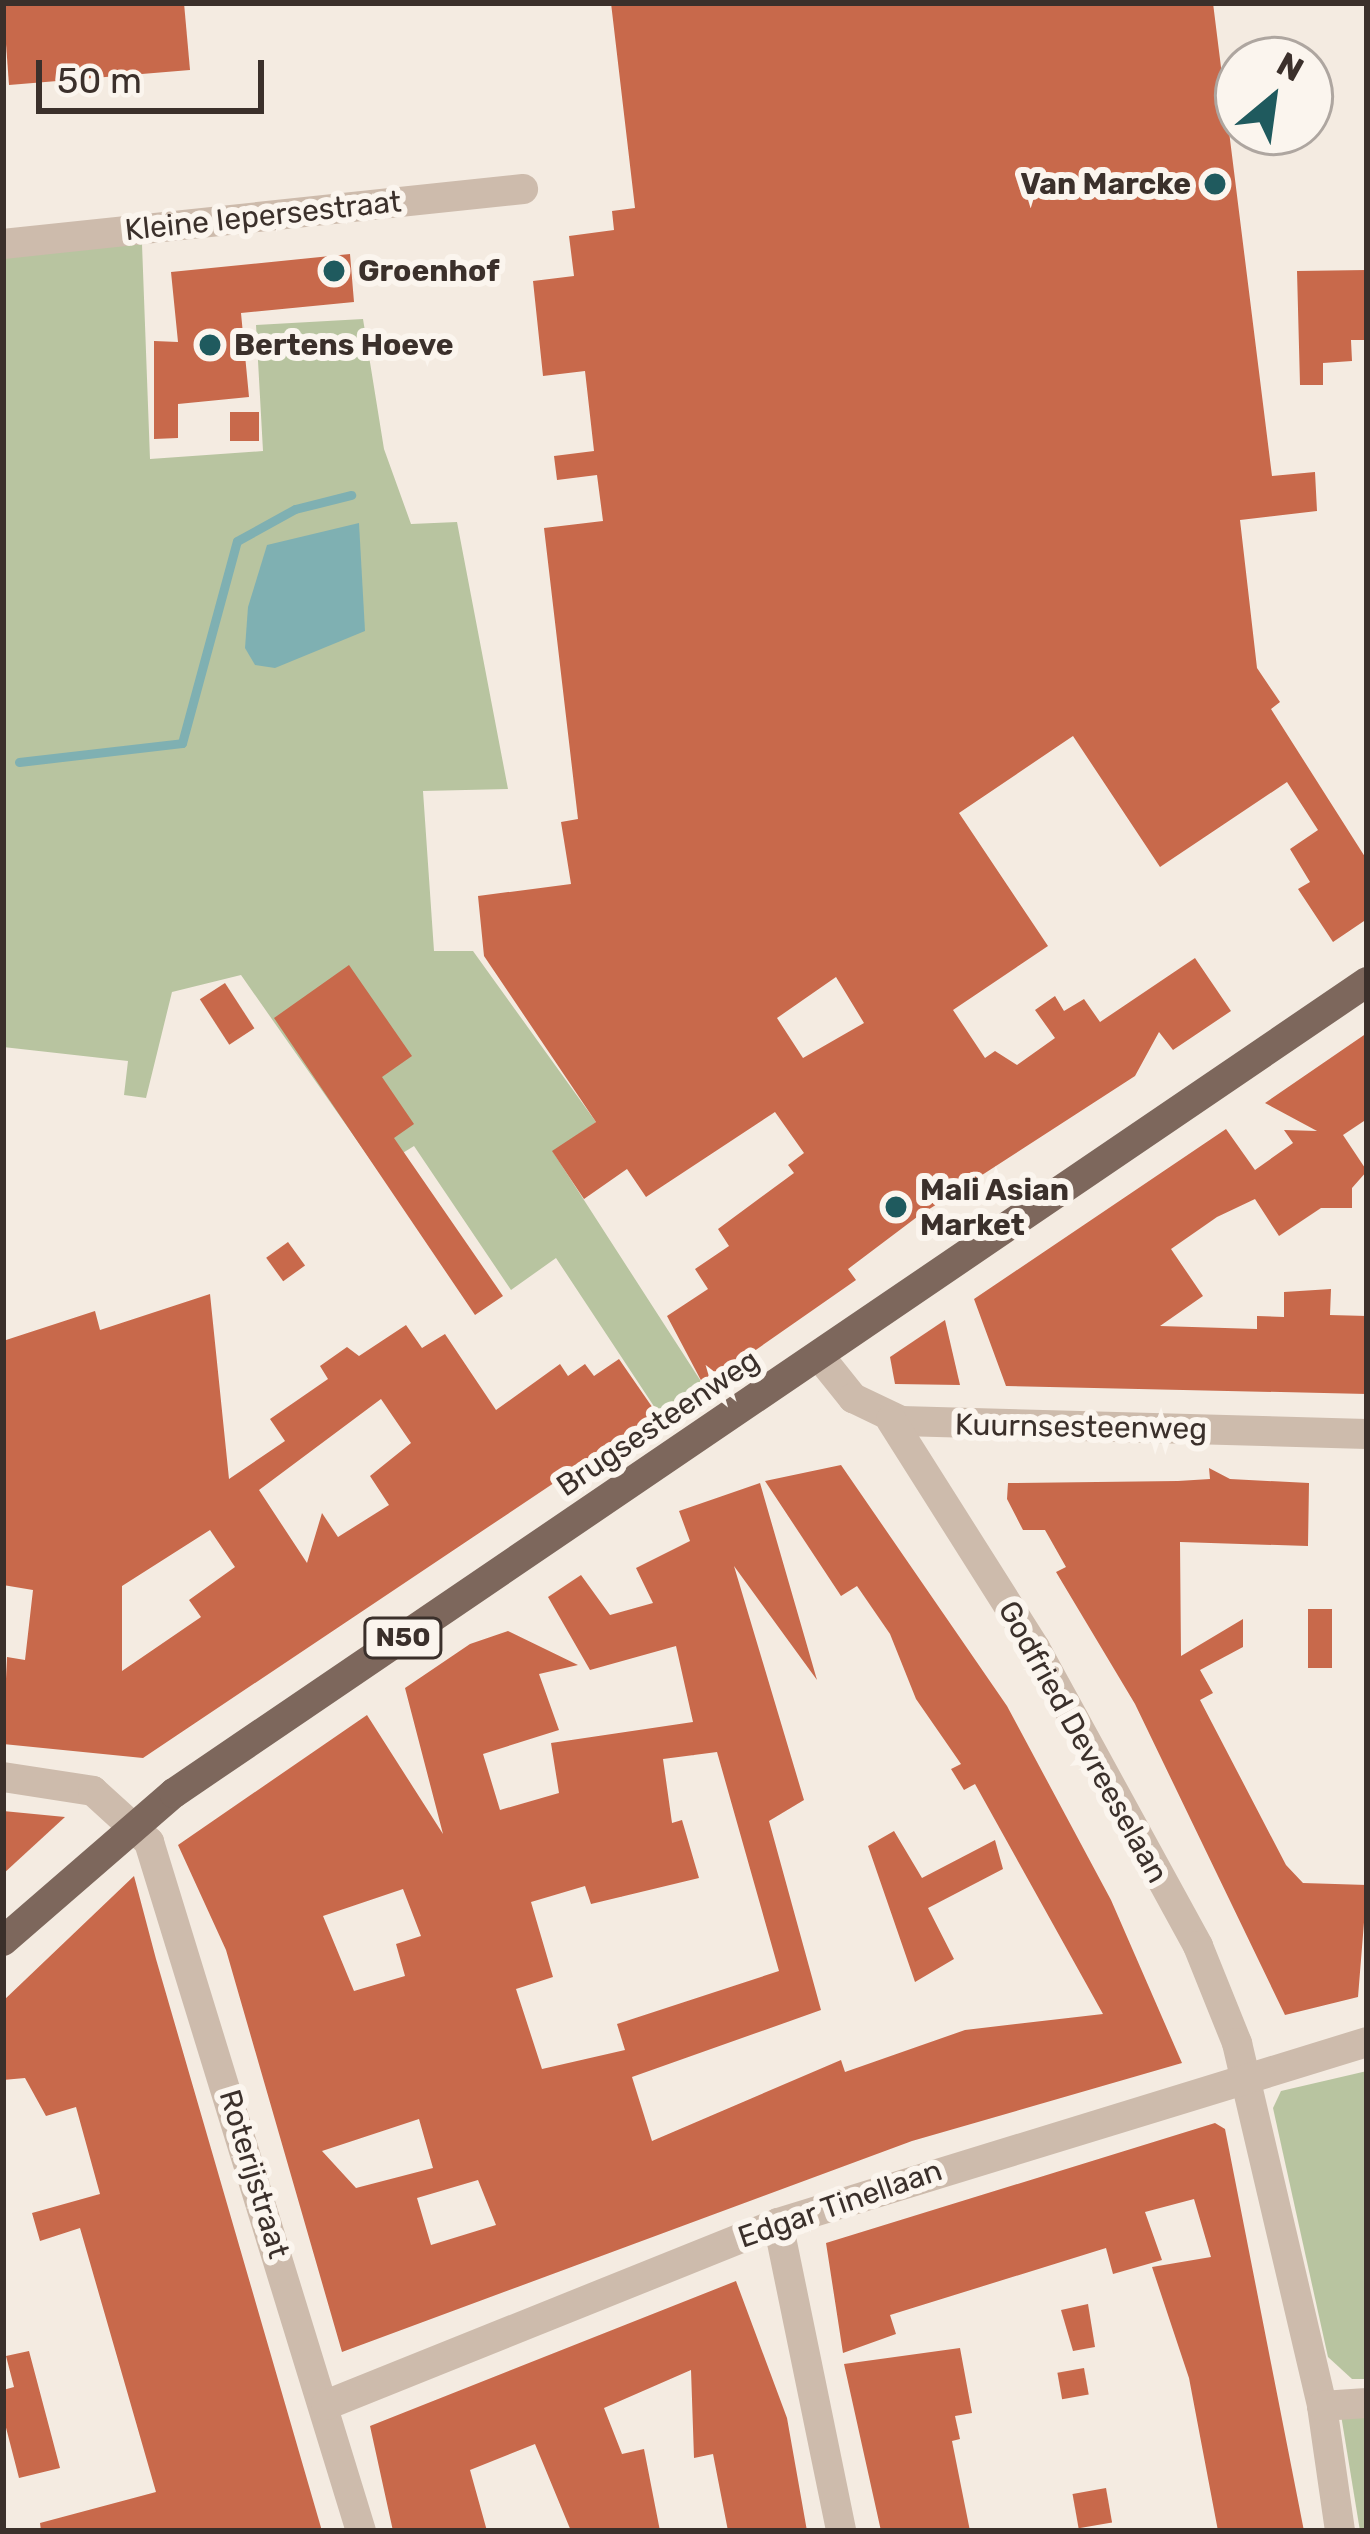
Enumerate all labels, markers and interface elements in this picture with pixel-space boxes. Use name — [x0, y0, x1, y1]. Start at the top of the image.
scale bar — [42, 36, 270, 110]
north arrow — [1214, 36, 1334, 156]
text: N — [1270, 44, 1310, 90]
text: 50 m — [57, 59, 142, 102]
place label: Van Marcke — [1020, 166, 1191, 202]
marker: Van Marcke — [1202, 171, 1228, 197]
street label: Kleine Iepersestraat — [123, 184, 403, 248]
place label: Groenhof — [358, 253, 499, 289]
marker: Groenhof — [321, 258, 347, 284]
place label: Bertens Hoeve — [234, 327, 454, 363]
marker: Bertens Hoeve — [197, 332, 223, 358]
place label: Mali Asian Market — [920, 1172, 1070, 1242]
marker: Mali Asian Market — [883, 1194, 909, 1220]
street label: Brugsesteenweg — [550, 1342, 766, 1504]
street label: Kuurnsesteenweg — [955, 1407, 1207, 1447]
street label: Godfried Devreeselaan — [990, 1595, 1176, 1889]
road number: N50 — [361, 1617, 445, 1659]
street label: Roterijstraat — [211, 2085, 297, 2263]
street label: Edgar Tinellaan — [733, 2152, 947, 2256]

